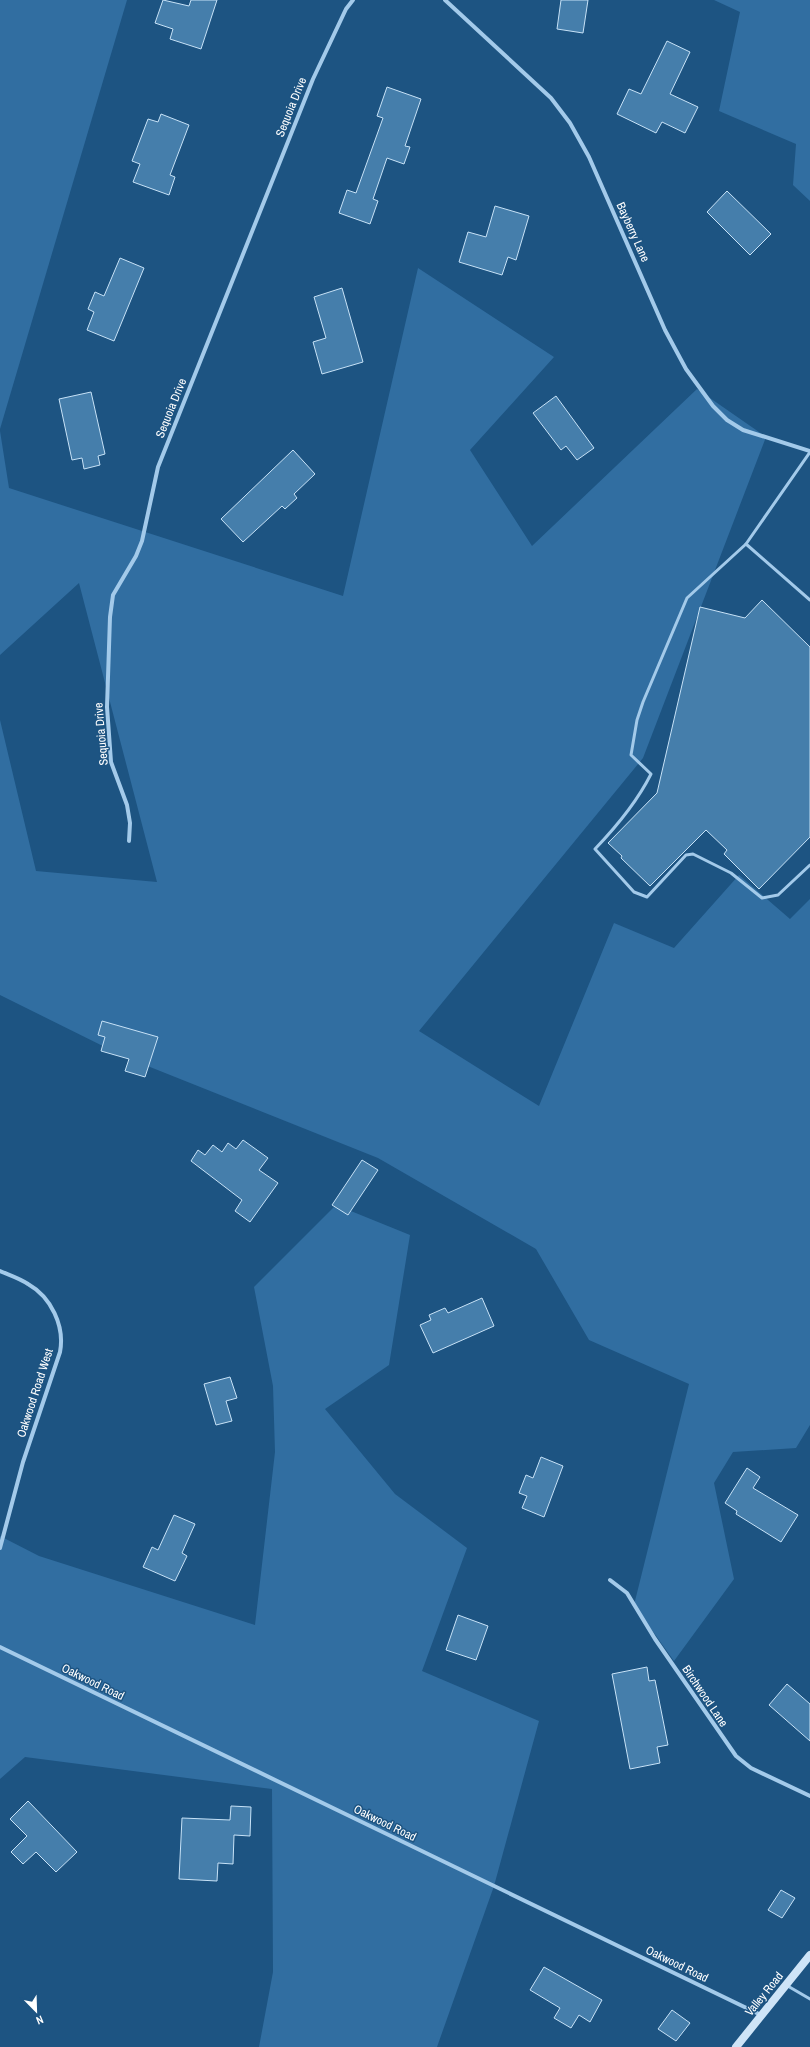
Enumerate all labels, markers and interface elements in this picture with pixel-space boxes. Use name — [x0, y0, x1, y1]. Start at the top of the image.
street label: Sequoia Drive — [272, 75, 310, 139]
street label: Bayberry Lane — [613, 200, 653, 264]
street label: Sequoia Drive — [152, 376, 190, 440]
street label: Sequoia Drive — [90, 702, 112, 766]
street label: Oakwood Road West — [13, 1346, 57, 1440]
street label: Oakwood Road — [59, 1660, 127, 1704]
street label: Birchwood Lane — [678, 1662, 732, 1730]
street label: Oakwood Road — [351, 1801, 419, 1845]
street label: Oakwood Road — [643, 1942, 711, 1986]
street label: Valley Road — [741, 1969, 787, 2019]
north arrow — [16, 1991, 56, 2031]
text: N — [34, 2012, 46, 2028]

